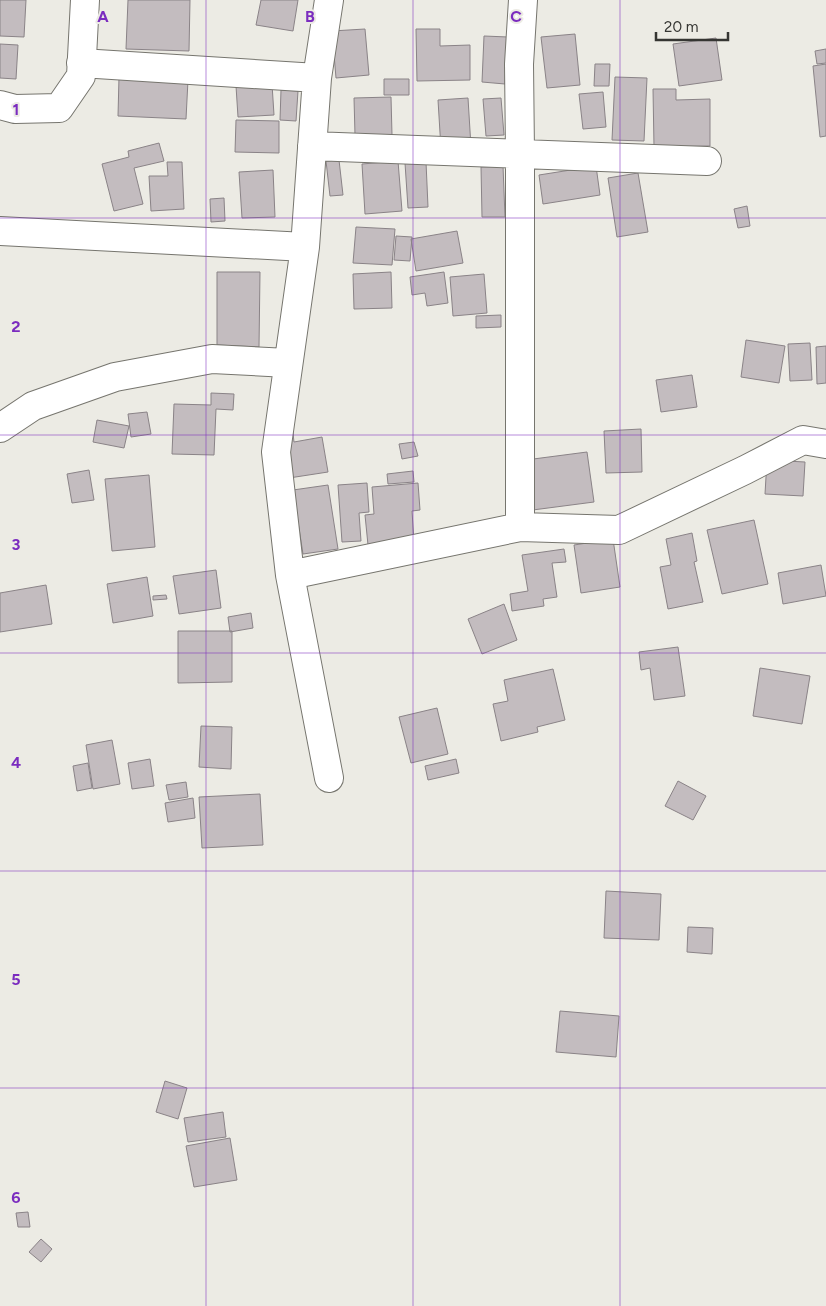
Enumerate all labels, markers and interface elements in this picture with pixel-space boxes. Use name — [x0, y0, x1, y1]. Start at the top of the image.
text: A — [97, 7, 109, 26]
text: B — [305, 7, 315, 26]
text: C — [510, 7, 522, 26]
scale bar — [656, 10, 728, 42]
text: 20 m — [664, 18, 698, 36]
text: 1 — [13, 100, 19, 119]
text: 2 — [11, 317, 21, 336]
text: 3 — [12, 535, 21, 554]
text: 4 — [11, 753, 21, 772]
text: 5 — [11, 970, 21, 989]
text: 6 — [11, 1188, 21, 1207]

